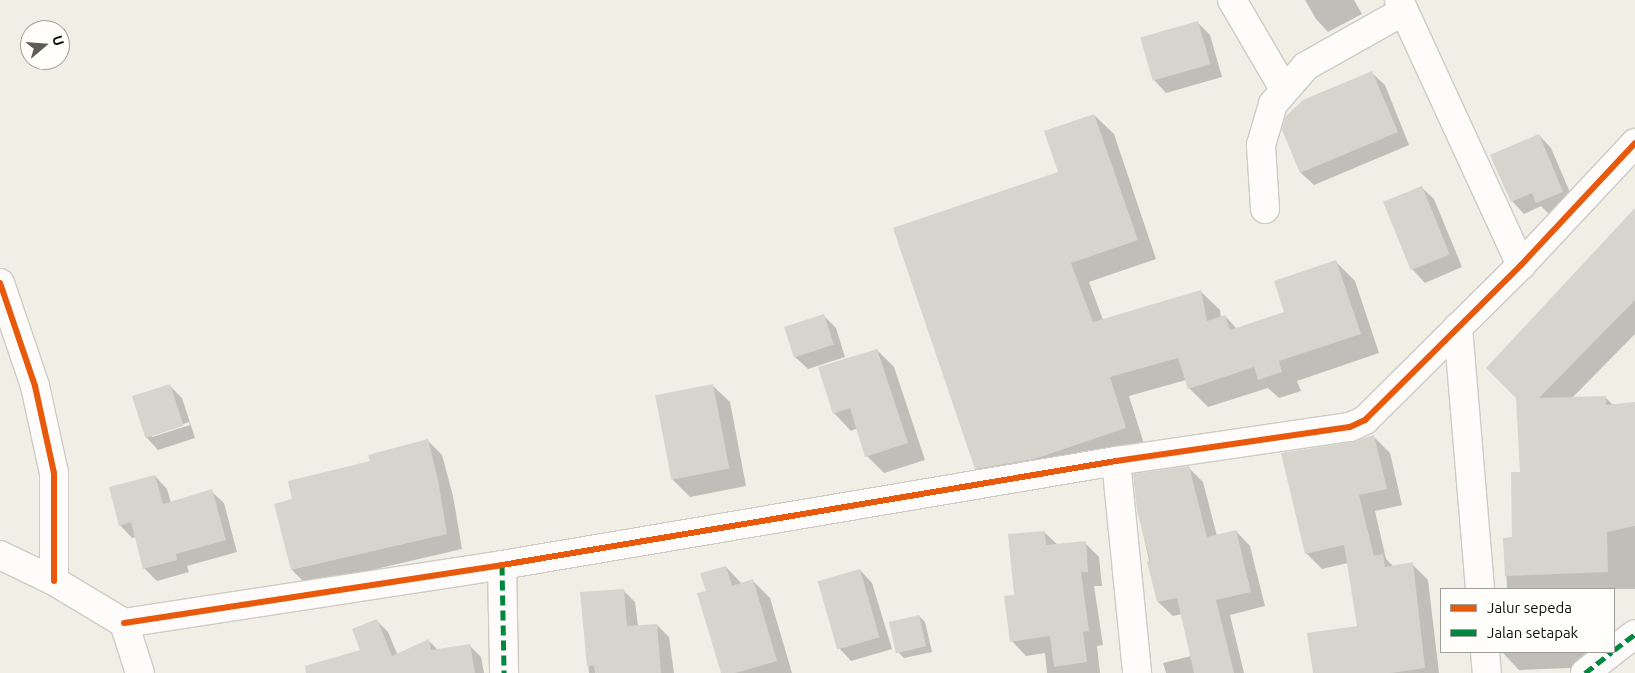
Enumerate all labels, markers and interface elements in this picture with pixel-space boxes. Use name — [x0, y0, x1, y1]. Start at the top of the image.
north arrow — [20, 20, 70, 70]
text: U — [49, 34, 67, 48]
legend — [1440, 588, 1615, 653]
text: Jalur sepeda — [1487, 599, 1572, 616]
text: Jalan setapak — [1487, 624, 1578, 641]

